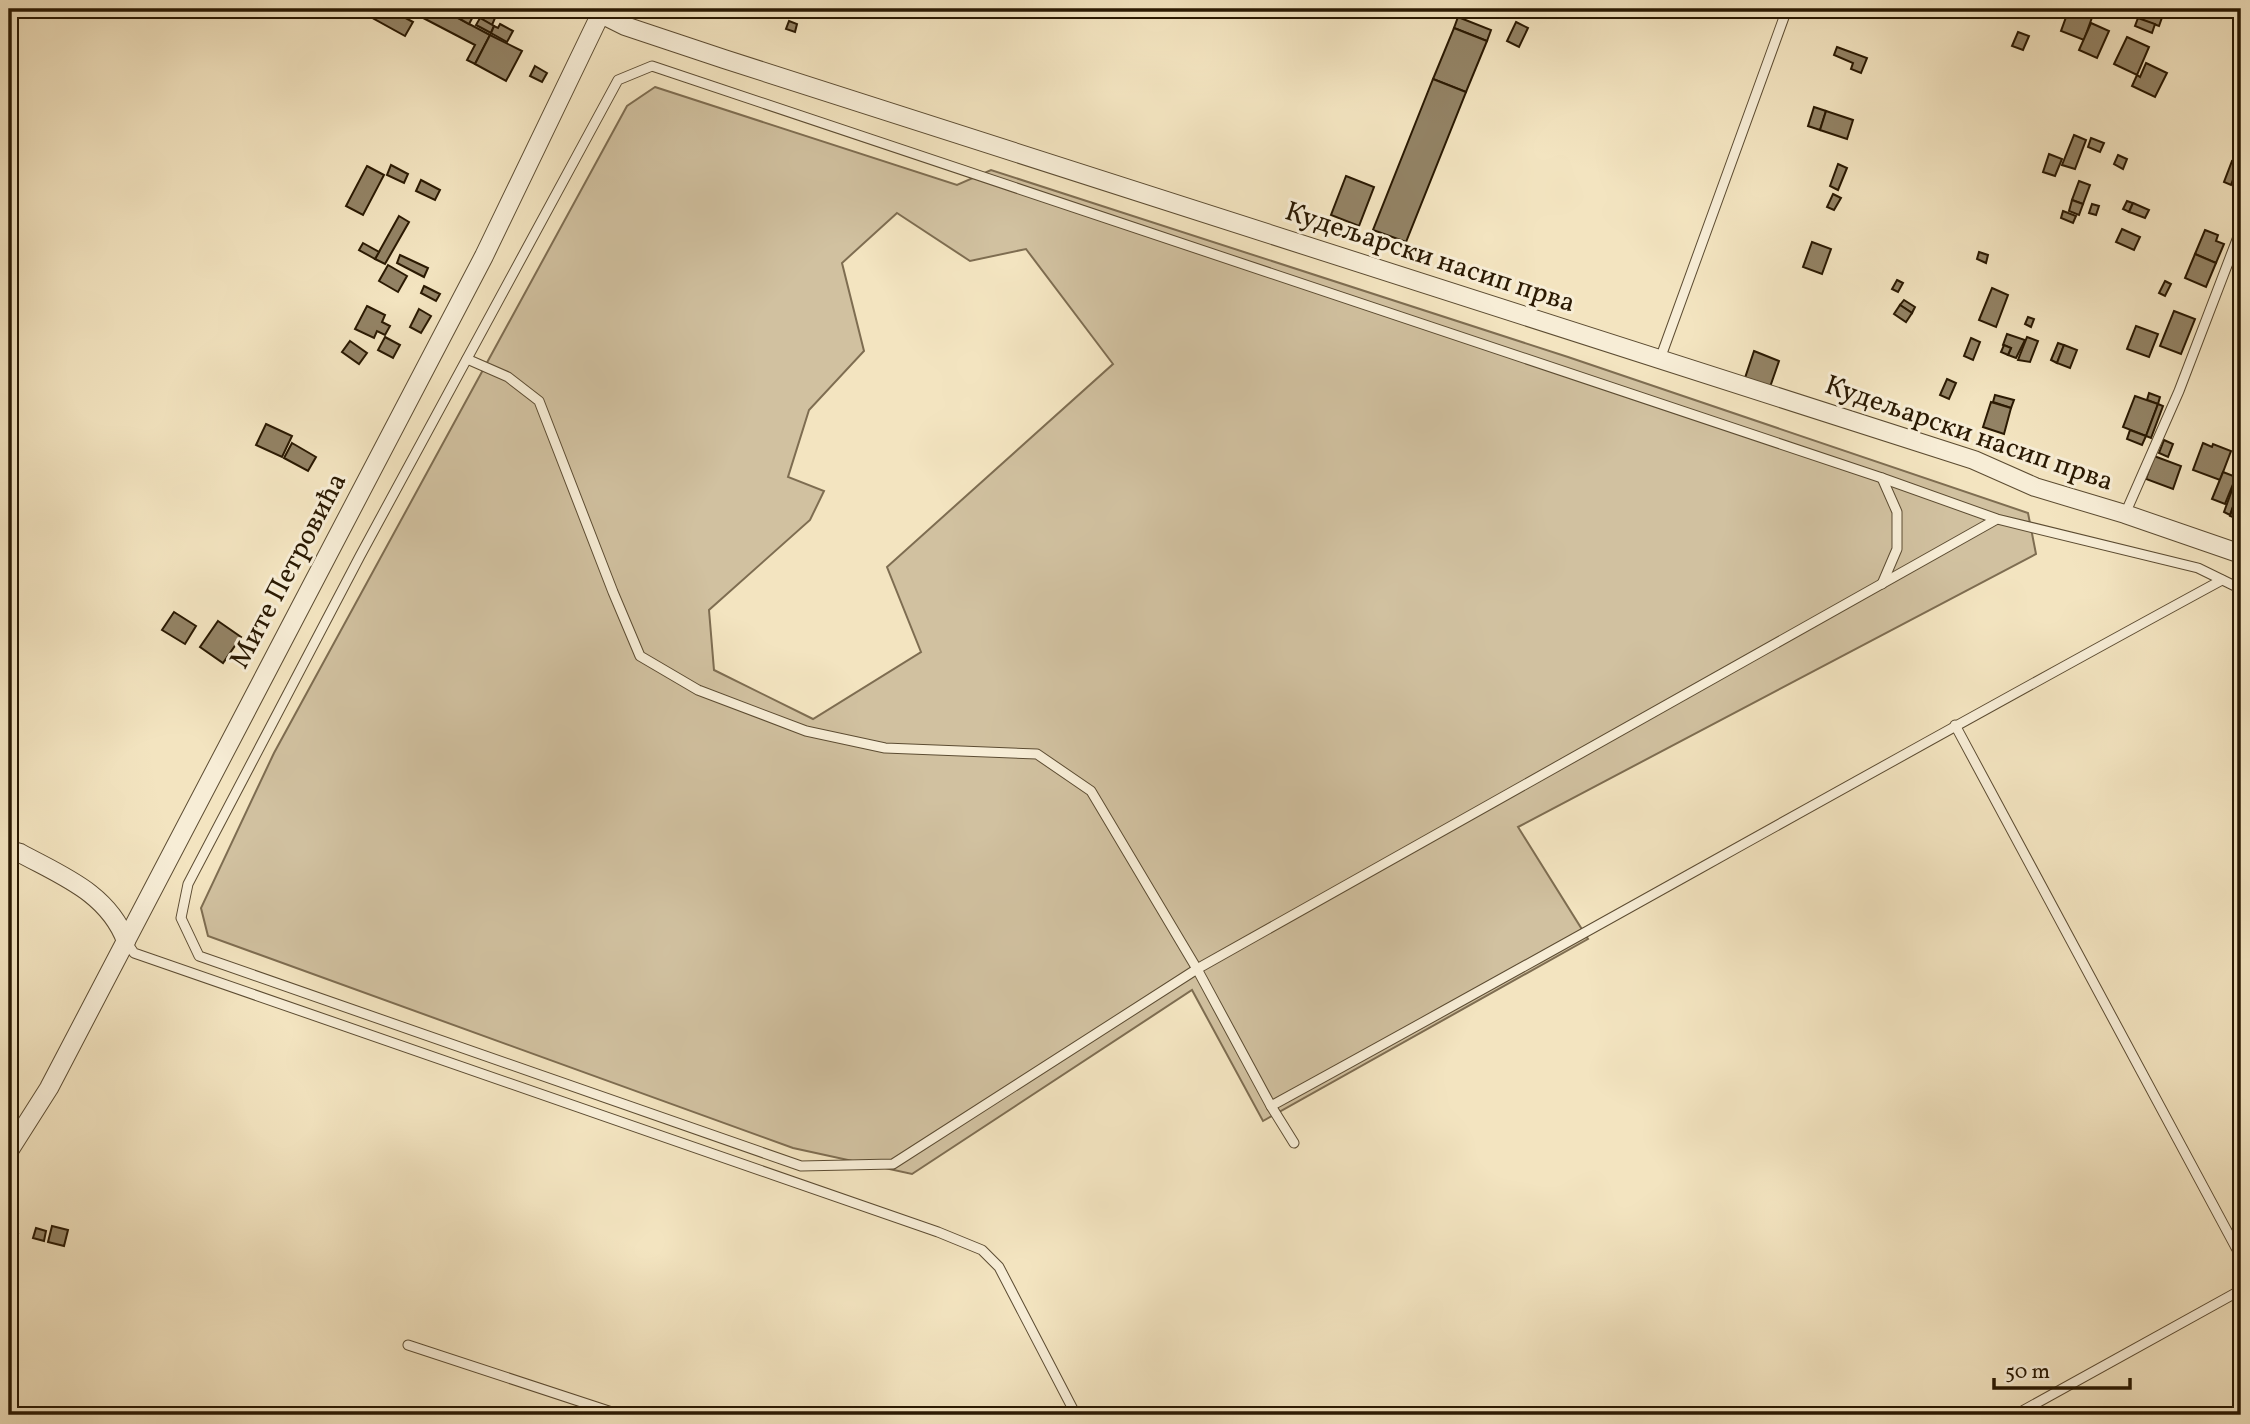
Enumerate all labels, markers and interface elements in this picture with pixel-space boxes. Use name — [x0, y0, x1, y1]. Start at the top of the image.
street label: Кудељарски насип прва — [1280, 193, 1580, 323]
street label: Кудељарски насип прва — [1819, 366, 2119, 502]
street label: Мите Петровића — [221, 466, 357, 676]
scale bar — [1994, 1347, 2131, 1391]
text: 50 m — [2005, 1358, 2050, 1387]

